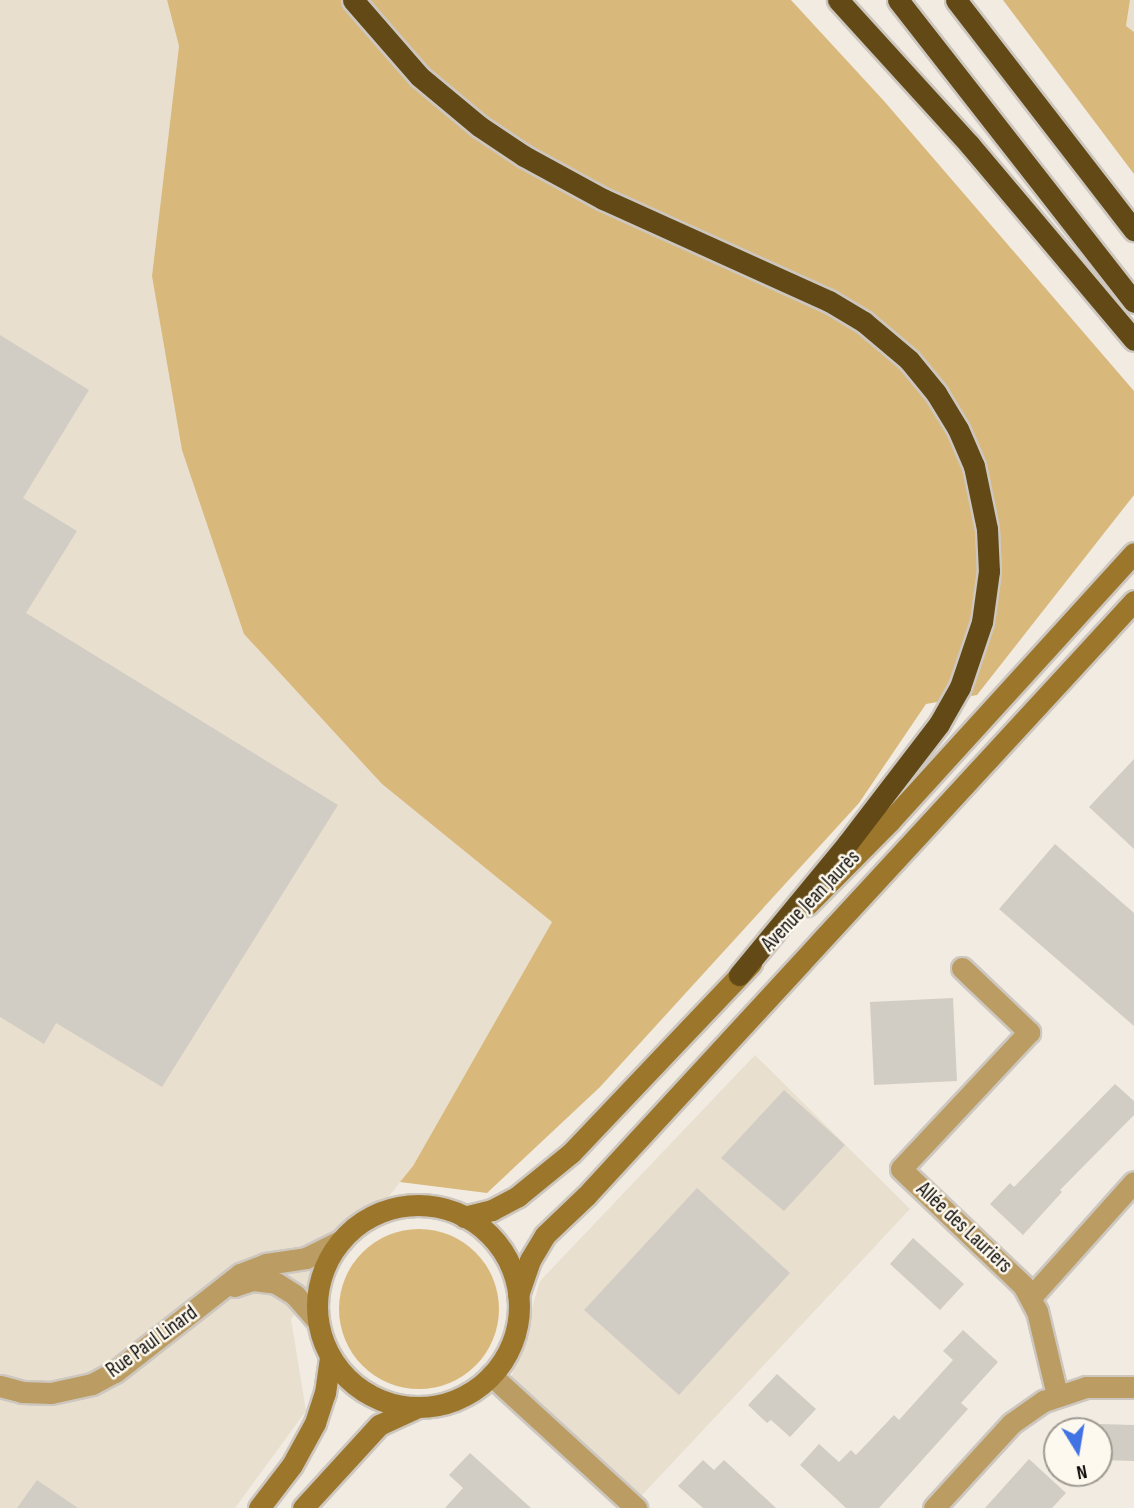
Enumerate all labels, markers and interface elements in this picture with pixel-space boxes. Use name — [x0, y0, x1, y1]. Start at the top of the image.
street label: Avenue Jean Jaurès — [757, 845, 865, 957]
street label: Allée des Lauriers — [911, 1177, 1017, 1279]
street label: Rue Paul Linard — [102, 1301, 202, 1383]
north arrow — [1043, 1417, 1113, 1487]
text: N — [1075, 1459, 1089, 1483]

